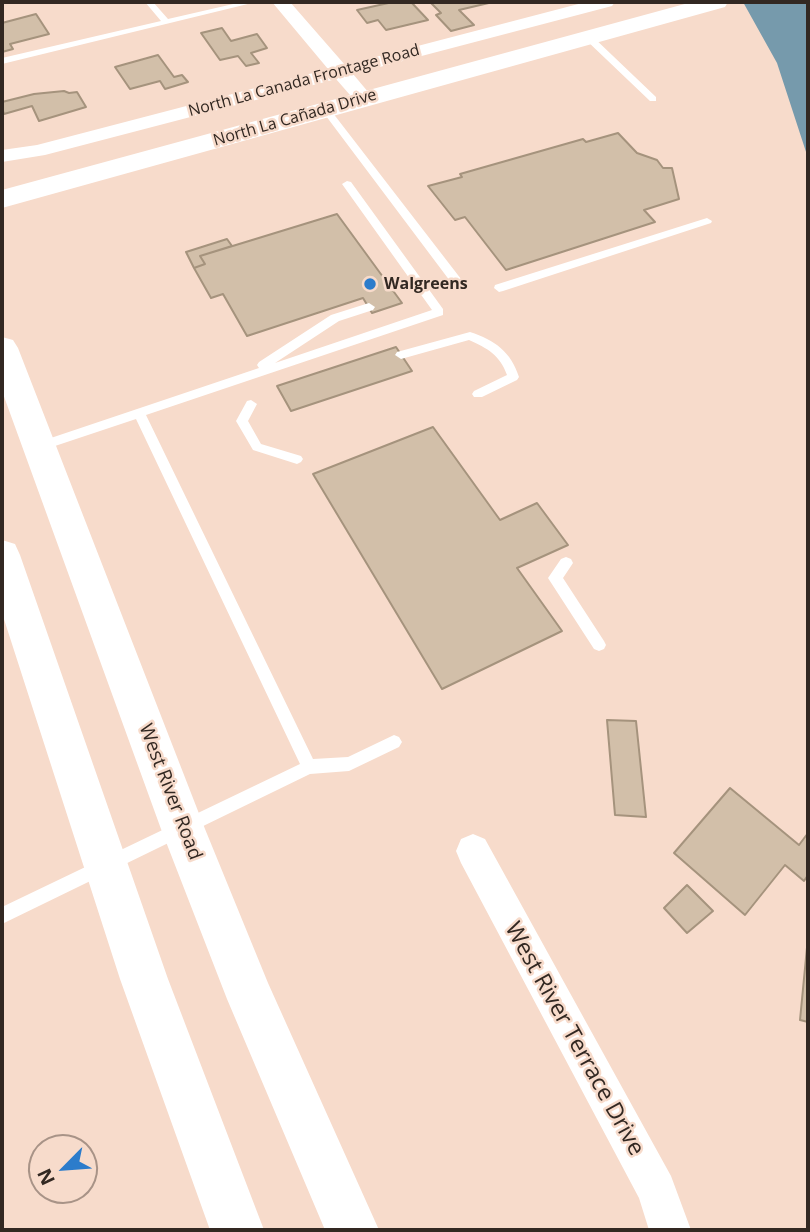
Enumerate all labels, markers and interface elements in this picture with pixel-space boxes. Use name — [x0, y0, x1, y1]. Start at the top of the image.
street label: North La Canada Frontage Road — [186, 41, 422, 121]
street label: North La Cañada Drive — [211, 85, 379, 151]
place label: Walgreens — [384, 274, 468, 294]
marker: Walgreens — [362, 276, 378, 292]
street label: West River Road — [134, 721, 206, 863]
street label: West River Terrace Drive — [498, 918, 650, 1160]
north arrow — [28, 1134, 98, 1204]
text: N — [31, 1165, 61, 1190]

